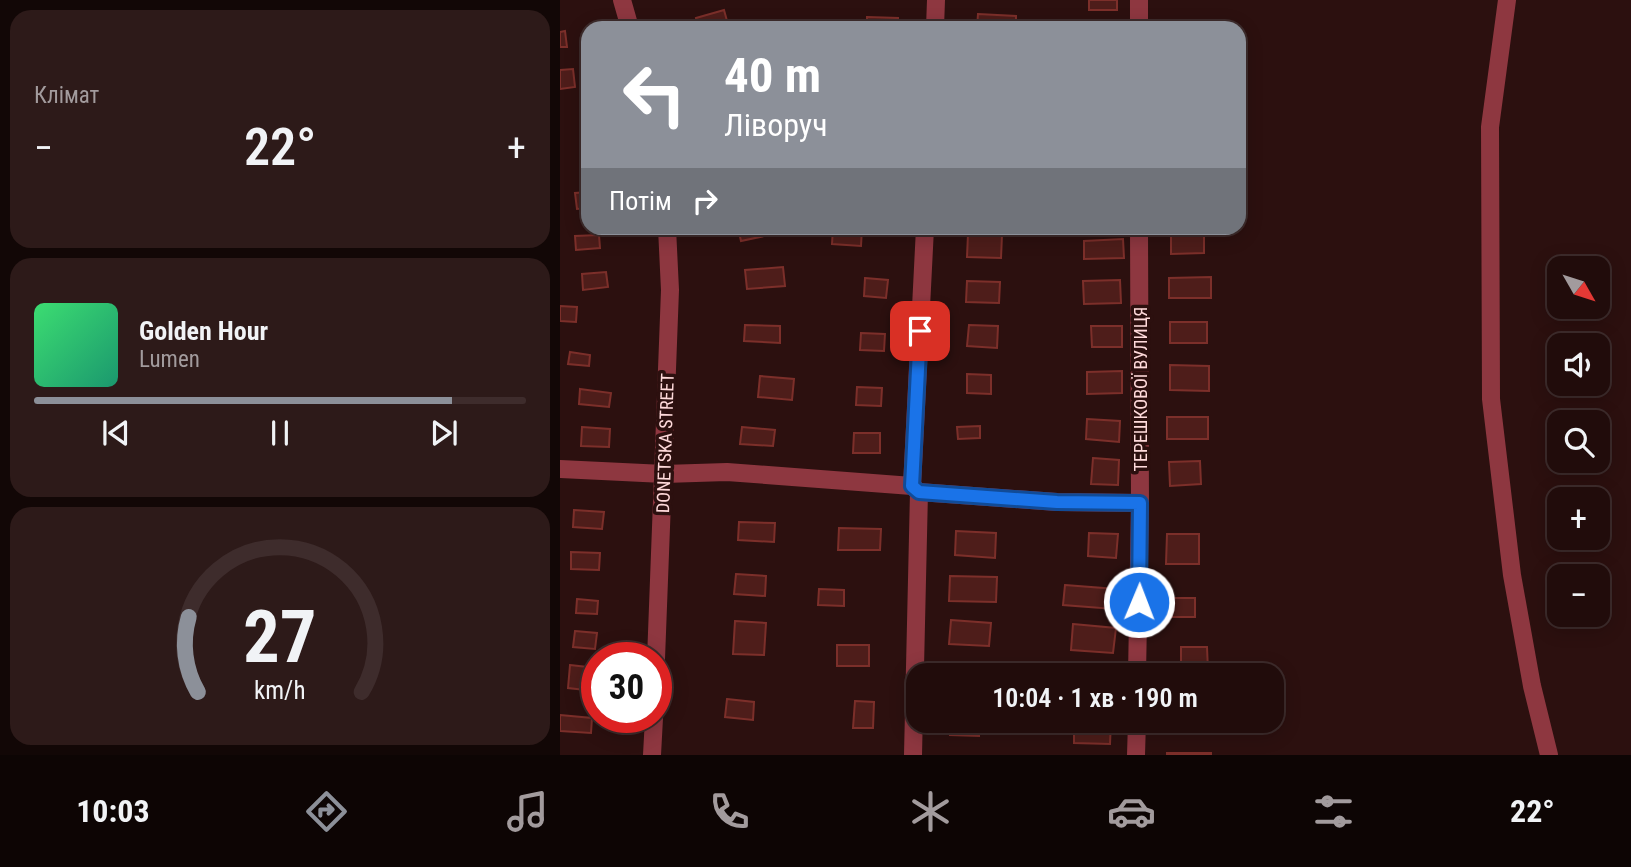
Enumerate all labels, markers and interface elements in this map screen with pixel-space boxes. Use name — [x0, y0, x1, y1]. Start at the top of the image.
text: 40 m — [724, 47, 821, 104]
icon: left — [609, 49, 700, 140]
text: Клімат — [34, 82, 99, 109]
text: Ліворуч — [724, 106, 828, 144]
text: 22° — [244, 117, 316, 178]
text: − — [34, 126, 53, 170]
text: + — [507, 126, 526, 170]
icon: right — [686, 182, 724, 220]
text: Потім — [609, 186, 672, 216]
north arrow — [1547, 256, 1610, 318]
map controls — [1547, 256, 1610, 627]
pin — [890, 301, 950, 361]
street label: ТЕРЕШКОВОЇ ВУЛИЦЯ — [1130, 307, 1151, 471]
icon: arrive — [901, 312, 939, 350]
text: Golden Hour — [139, 316, 268, 346]
button: sound — [1547, 333, 1610, 396]
text: Lumen — [139, 346, 200, 373]
street label: DONETSKA STREET — [652, 373, 678, 513]
button: search — [1547, 410, 1610, 473]
icon: previous — [97, 414, 135, 452]
icon: pause — [261, 414, 299, 452]
icon: next — [425, 414, 463, 452]
button: + — [1547, 487, 1610, 550]
button: − — [1547, 564, 1610, 627]
position arrow — [1102, 565, 1176, 639]
text: 27 — [243, 594, 317, 680]
speed limit sign: 30 — [581, 642, 672, 733]
text: km/h — [254, 676, 306, 705]
text: 10:04 · 1 хв · 190 m — [992, 683, 1198, 713]
icon: directions — [302, 787, 351, 836]
icon: music — [503, 787, 552, 836]
icon: phone — [705, 787, 754, 836]
icon: climate — [906, 787, 955, 836]
icon: car — [1107, 787, 1156, 836]
icon: filters — [1309, 787, 1358, 836]
text: 10:03 — [76, 792, 150, 830]
text: 22° — [1510, 792, 1555, 830]

